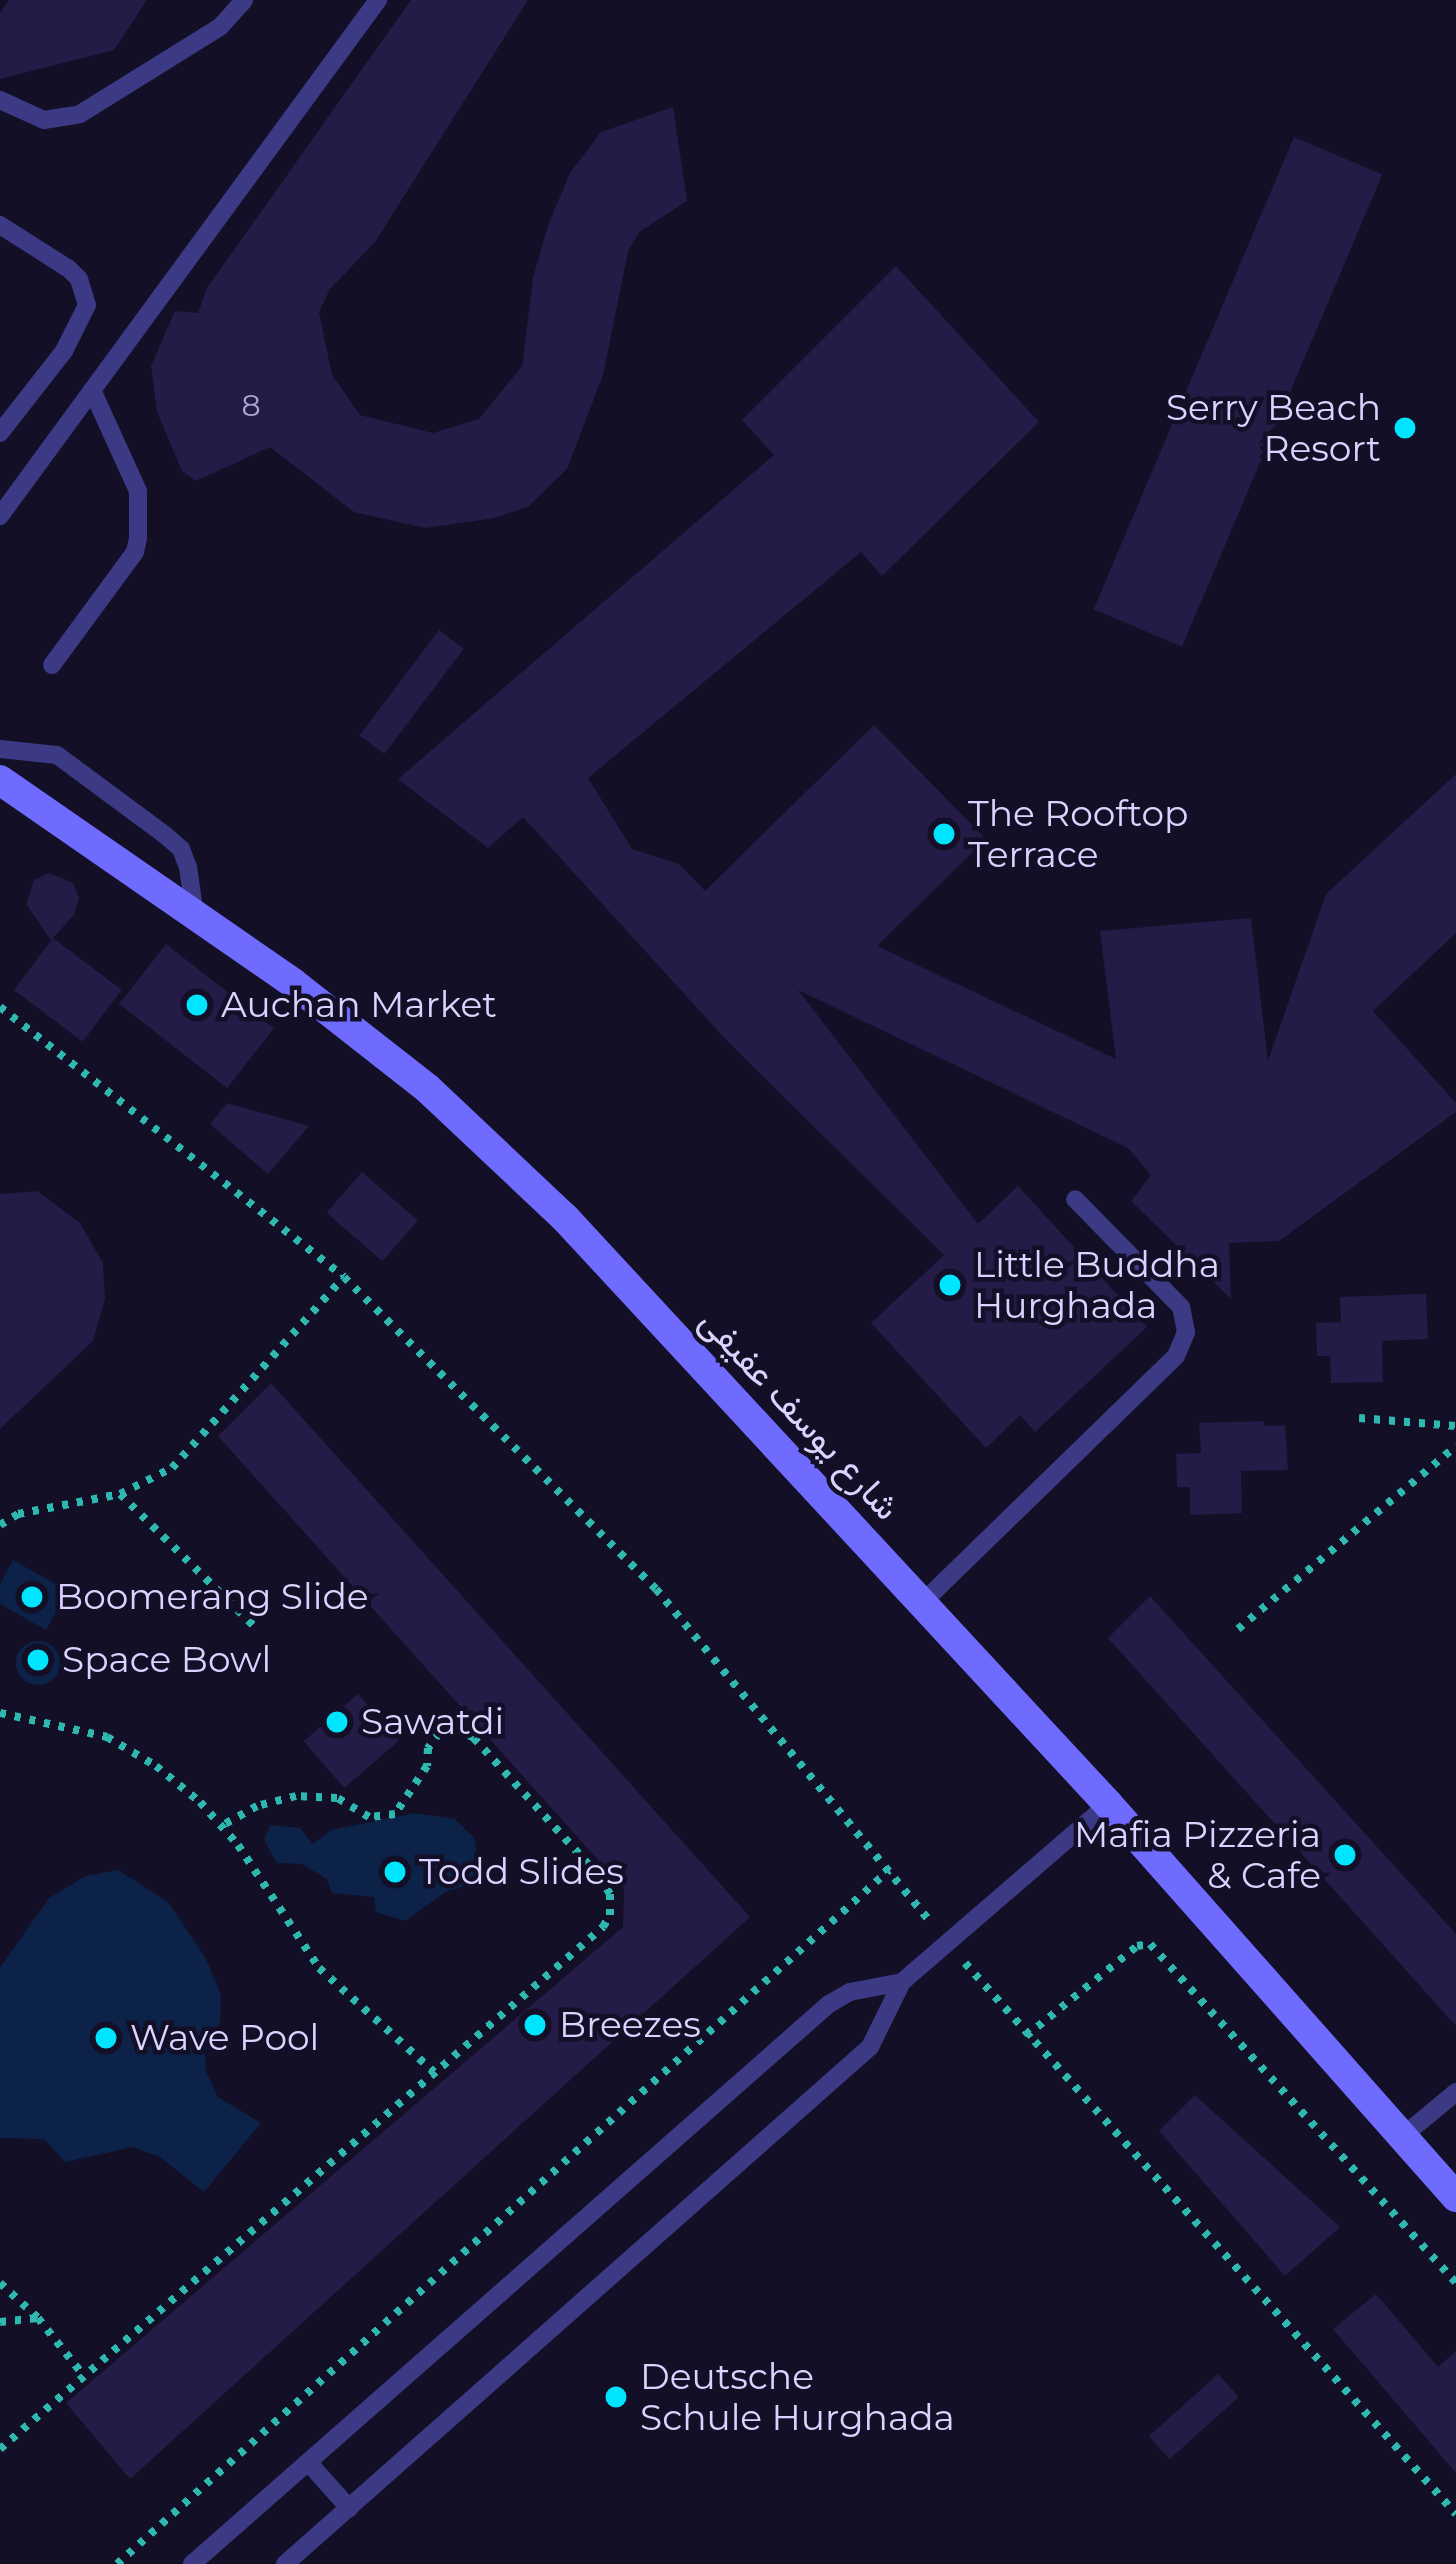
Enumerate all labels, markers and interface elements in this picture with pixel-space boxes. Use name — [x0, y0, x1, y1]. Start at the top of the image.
place label: Serry Beach Resort — [1166, 385, 1381, 470]
house number: 8 — [241, 388, 261, 424]
marker: Serry Beach Resort — [1392, 415, 1418, 441]
place label: The Rooftop Terrace — [968, 791, 1188, 876]
marker: The Rooftop Terrace — [931, 821, 957, 847]
place label: Auchan Market — [221, 983, 497, 1027]
marker: Auchan Market — [184, 992, 210, 1018]
place label: Little Buddha Hurghada — [974, 1242, 1220, 1327]
marker: Little Buddha Hurghada — [937, 1272, 963, 1298]
street label: شارع يوسف عفيفى — [691, 1299, 909, 1529]
place label: Boomerang Slide — [56, 1575, 369, 1619]
marker: Boomerang Slide — [19, 1584, 45, 1610]
place label: Space Bowl — [62, 1638, 271, 1682]
marker: Space Bowl — [25, 1647, 51, 1673]
place label: Sawatdi — [361, 1700, 504, 1744]
marker: Sawatdi — [324, 1709, 350, 1735]
place label: Mafia Pizzeria & Cafe — [1074, 1812, 1321, 1897]
marker: Mafia Pizzeria & Cafe — [1332, 1842, 1358, 1868]
place label: Todd Slides — [419, 1850, 624, 1894]
marker: Todd Slides — [382, 1859, 408, 1885]
place label: Breezes — [559, 2003, 701, 2047]
marker: Breezes — [522, 2012, 548, 2038]
place label: Wave Pool — [130, 2016, 319, 2060]
marker: Wave Pool — [93, 2025, 119, 2051]
place label: Deutsche Schule Hurghada — [640, 2354, 955, 2439]
marker: Deutsche Schule Hurghada — [603, 2384, 629, 2410]

